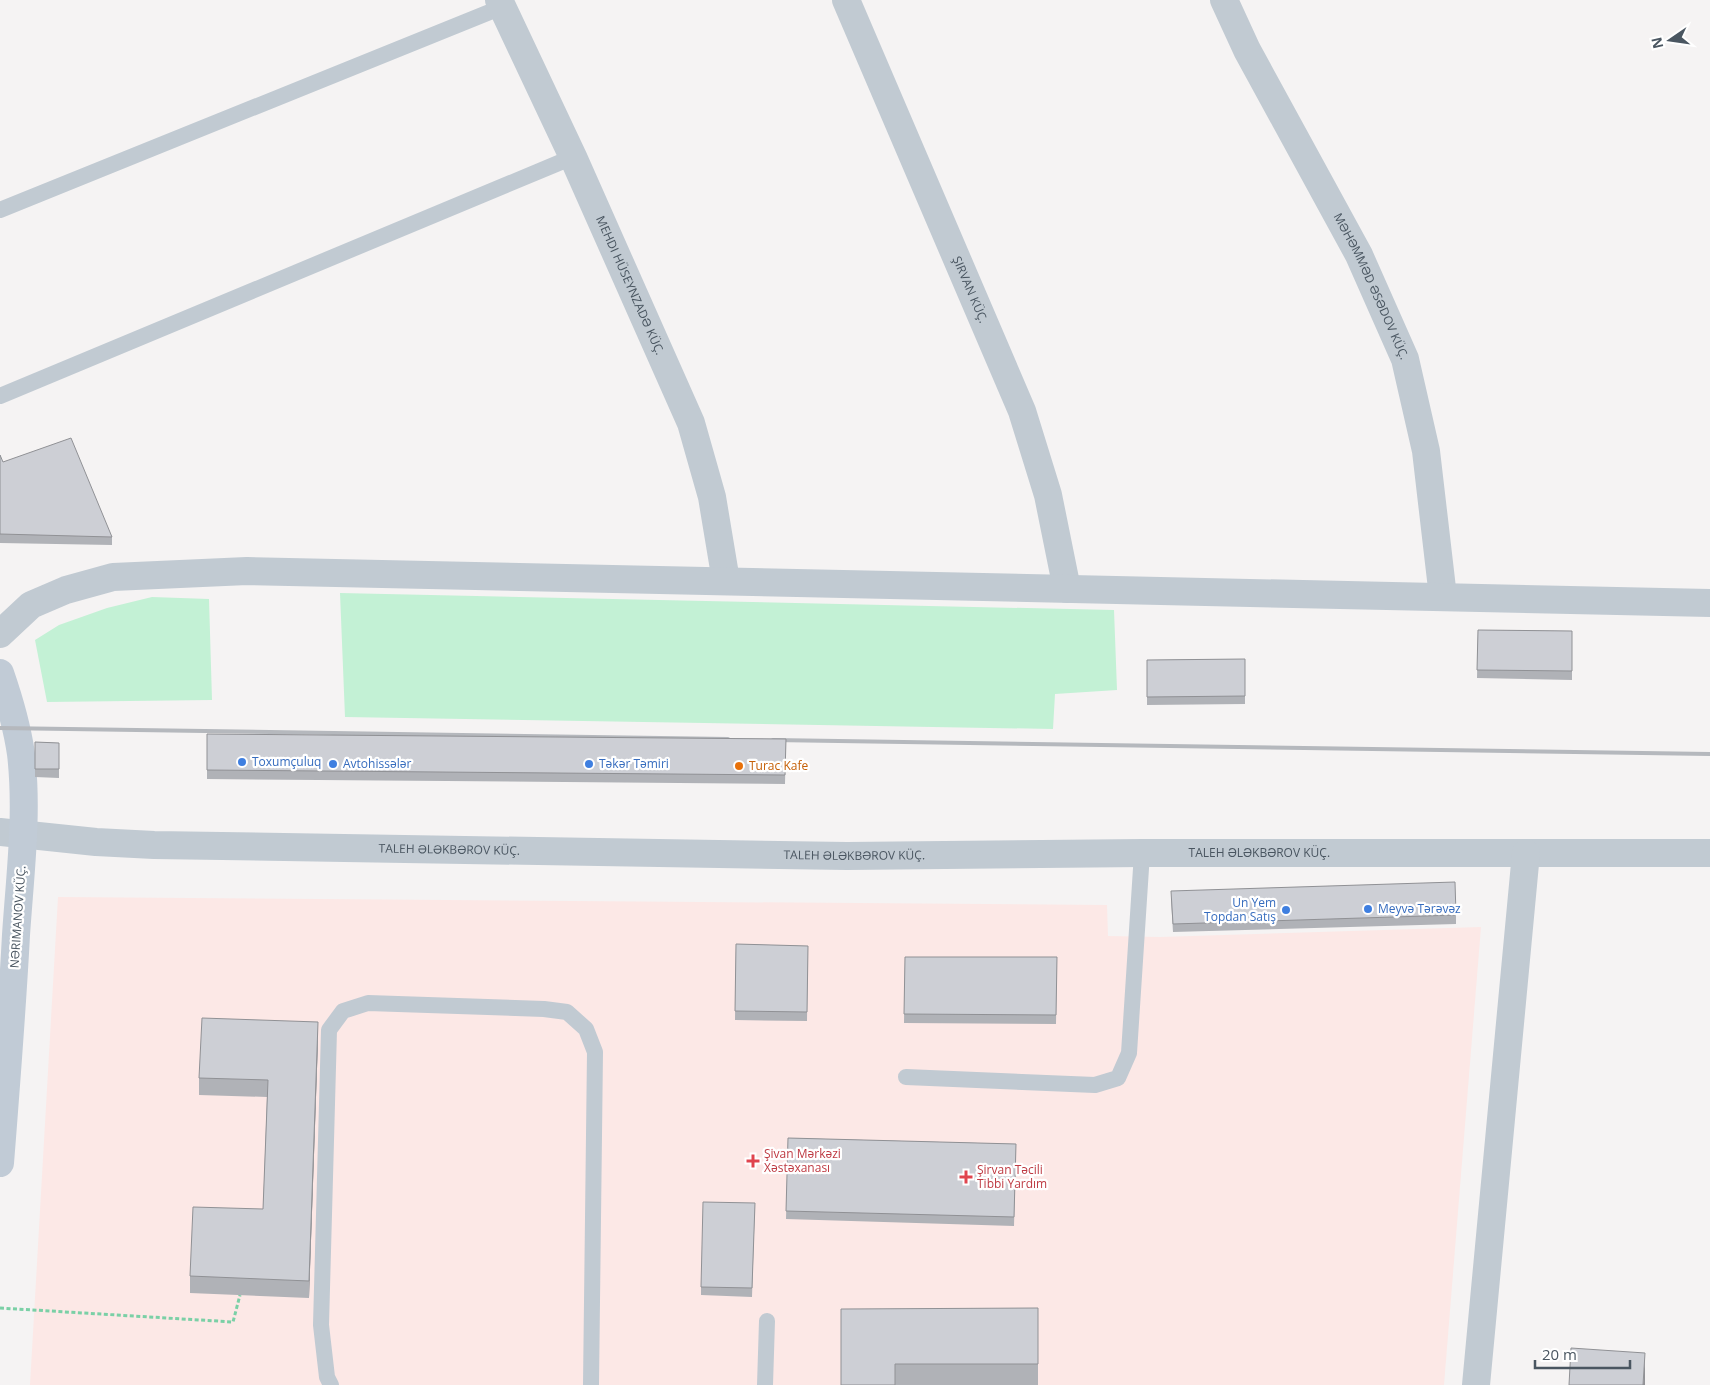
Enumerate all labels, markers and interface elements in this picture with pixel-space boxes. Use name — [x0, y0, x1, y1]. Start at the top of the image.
north arrow — [1645, 15, 1695, 65]
text: N — [1646, 35, 1667, 51]
street label: MƏHƏMMƏD ƏSƏDOV KÜÇ. — [1330, 210, 1413, 362]
street label: MEHDI HÜSEYNZADƏ KÜÇ. — [592, 213, 669, 357]
street label: ŞIRVAN KÜÇ. — [949, 253, 992, 325]
place label: Toxumçuluq — [252, 753, 321, 770]
place label: Avtohissələr — [343, 755, 411, 772]
place label: Təkər Təmiri — [599, 755, 669, 772]
marker: Toxumçuluq — [236, 756, 248, 768]
place label: Turac Kafe — [749, 757, 808, 774]
marker: Avtohissələr — [327, 758, 339, 770]
marker: Təkər Təmiri — [583, 758, 595, 770]
marker: Turac Kafe — [733, 760, 745, 772]
street label: TALEH ƏLƏKBƏROV KÜÇ. — [379, 840, 520, 859]
street label: TALEH ƏLƏKBƏROV KÜÇ. — [1189, 844, 1330, 861]
street label: TALEH ƏLƏKBƏROV KÜÇ. — [783, 846, 925, 864]
street label: NƏRIMANOV KÜÇ. — [5, 865, 30, 969]
place label: Un Yem Topdan Satış — [1204, 894, 1276, 925]
place label: Meyvə Tərəvəz — [1378, 900, 1461, 917]
marker: Meyvə Tərəvəz — [1362, 903, 1374, 915]
marker: Un Yem Topdan Satış — [1280, 904, 1292, 916]
place label: Şivan Mərkəzi Xəstəxanası — [764, 1145, 841, 1176]
marker: Şivan Mərkəzi Xəstəxanası — [746, 1154, 760, 1168]
place label: Şirvan Təcili Tibbi Yardım — [977, 1161, 1047, 1192]
marker: Şirvan Təcili Tibbi Yardım — [959, 1170, 973, 1184]
scale bar — [1535, 1338, 1630, 1370]
text: 20 m — [1542, 1344, 1577, 1364]

